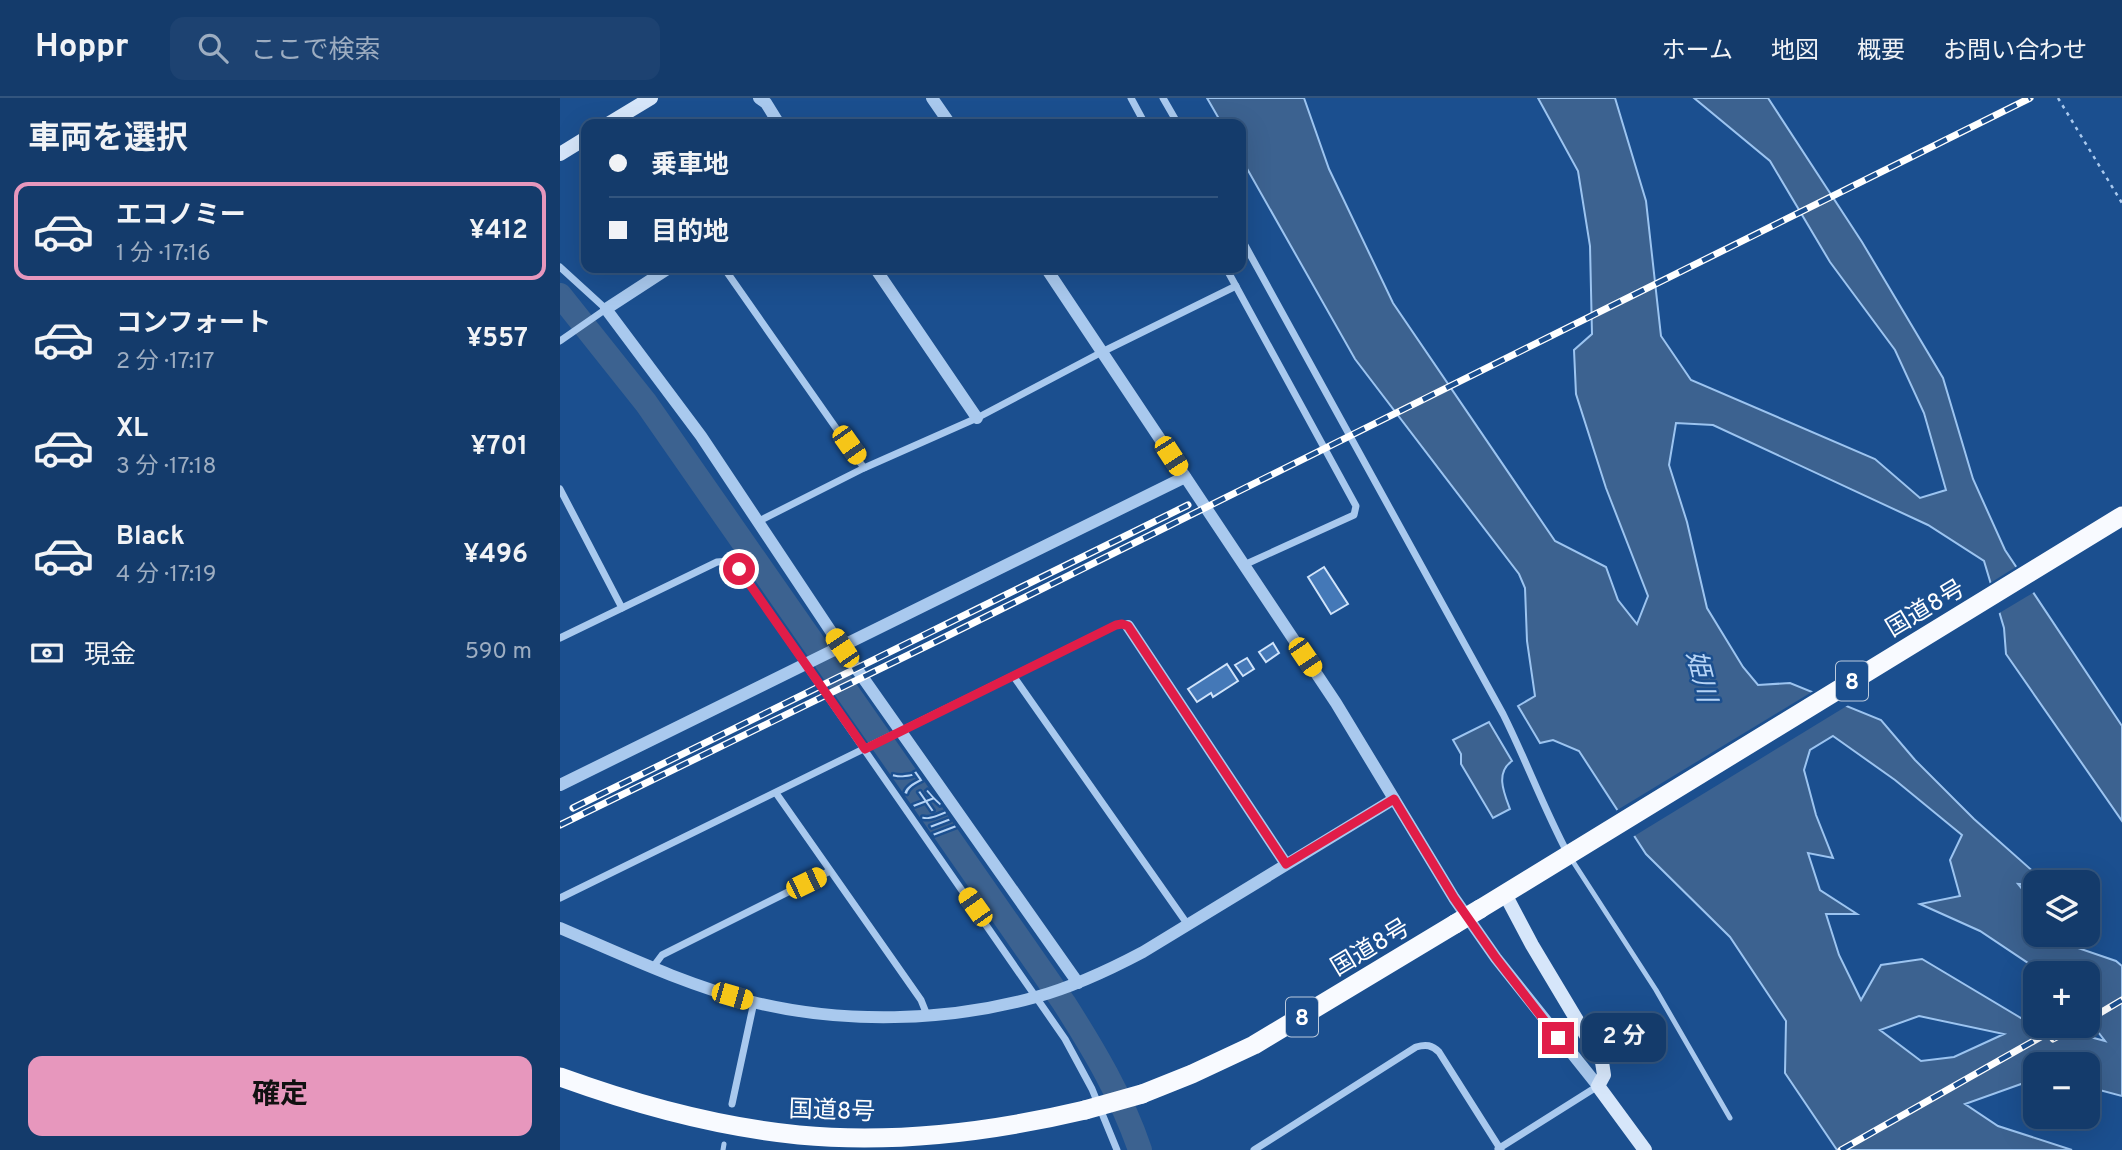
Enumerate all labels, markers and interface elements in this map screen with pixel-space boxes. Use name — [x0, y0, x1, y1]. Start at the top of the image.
search box — [170, 17, 660, 80]
text: Hoppr — [35, 27, 128, 69]
icon: search — [194, 29, 232, 67]
text: ここで検索 — [250, 35, 380, 68]
text: ホーム — [1662, 37, 1733, 67]
text: 地図 — [1771, 37, 1819, 67]
text: 概要 — [1857, 37, 1905, 67]
text: お問い合わせ — [1943, 37, 2087, 67]
text: 車両を選択 — [28, 120, 188, 160]
text: 乗車地 — [651, 150, 729, 183]
icon: car — [32, 200, 95, 263]
text: エコノミー — [116, 200, 246, 233]
text: ¥412 — [469, 215, 528, 248]
text: 目的地 — [651, 217, 729, 250]
text: 1 分 · 17:16 — [116, 240, 211, 269]
icon: car — [32, 308, 95, 371]
text: コンフォート — [116, 308, 271, 341]
text: ¥557 — [466, 323, 528, 356]
text: 2 分 · 17:17 — [116, 348, 215, 377]
text: XL — [116, 413, 148, 446]
icon: car — [32, 416, 95, 479]
car — [829, 422, 870, 468]
text: ¥701 — [471, 431, 528, 464]
car — [1151, 433, 1192, 479]
text: 3 分 · 17:18 — [116, 453, 216, 482]
text: Black — [116, 521, 185, 554]
icon: car — [32, 524, 95, 587]
text: ¥496 — [464, 539, 528, 572]
route start — [723, 553, 755, 585]
text: 4 分 · 17:19 — [116, 561, 217, 590]
street label: 国道8号 — [1881, 575, 1971, 645]
car — [822, 625, 863, 671]
icon: cash — [28, 634, 66, 672]
car — [1285, 634, 1326, 680]
text: 590 m — [465, 638, 532, 667]
text: 現金 — [84, 640, 136, 673]
water label: 姫川 — [1677, 647, 1723, 709]
road number: 8 — [1836, 662, 1868, 701]
water label: 八千川 — [885, 760, 959, 845]
car — [783, 864, 830, 902]
map controls — [2023, 870, 2100, 1129]
button: layers — [2023, 870, 2100, 947]
car — [955, 884, 996, 930]
street label: 国道8号 — [1326, 914, 1416, 984]
button: + — [2023, 961, 2100, 1038]
car — [709, 980, 756, 1012]
road number: 8 — [1286, 998, 1318, 1036]
callout: 2 分 — [1583, 1014, 1666, 1062]
route end — [1542, 1022, 1574, 1054]
text: 2 分 — [1603, 1023, 1645, 1052]
button: − — [2023, 1052, 2100, 1129]
button: 確定 — [28, 1056, 532, 1136]
street label: 国道8号 — [788, 1095, 876, 1129]

